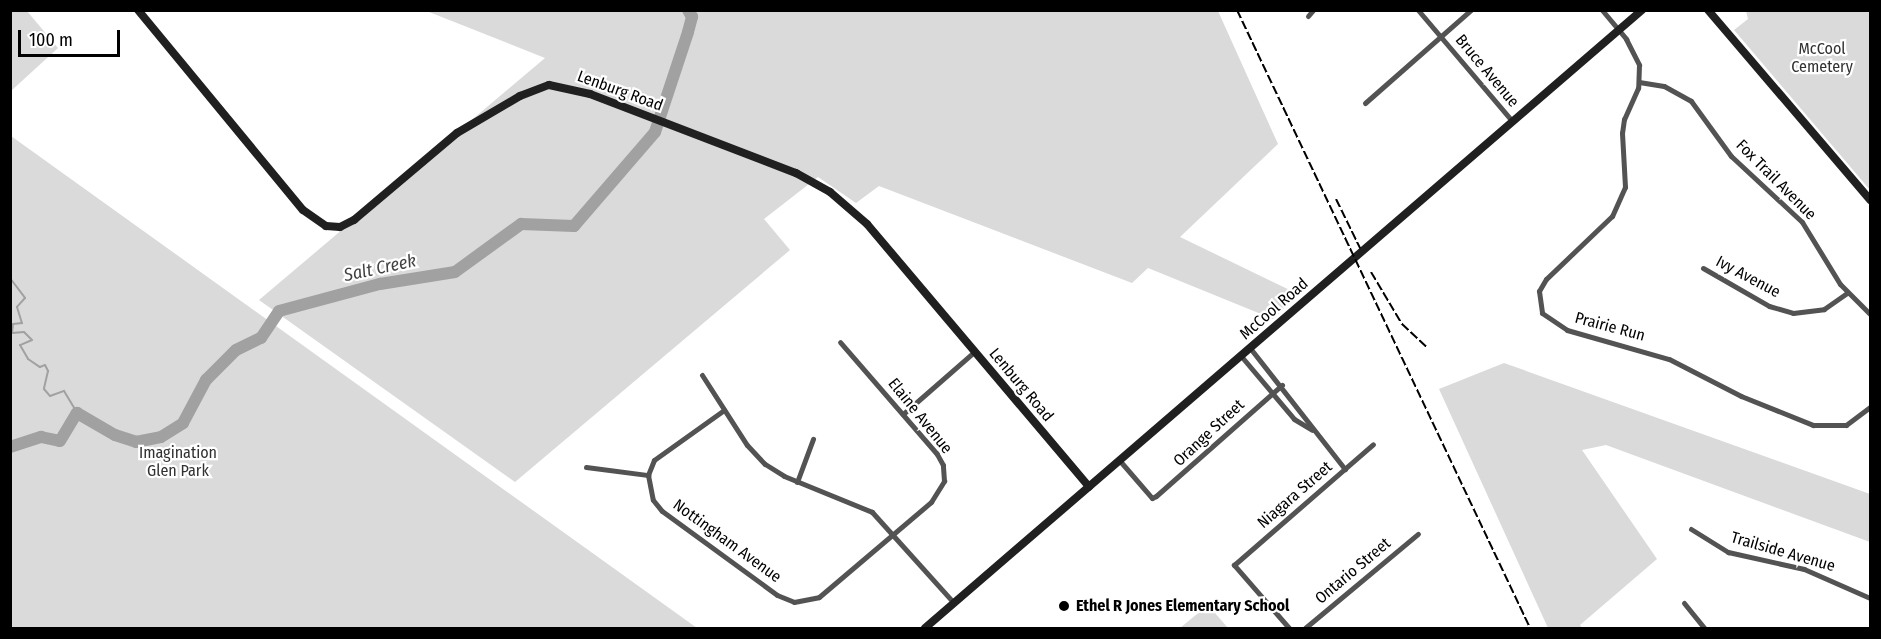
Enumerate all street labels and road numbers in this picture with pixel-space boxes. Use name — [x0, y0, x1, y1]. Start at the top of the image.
street label: Bruce Avenue — [1451, 31, 1523, 111]
street label: Lenburg Road — [575, 67, 665, 115]
street label: Fox Trail Avenue — [1732, 136, 1820, 224]
street label: Ivy Avenue — [1712, 252, 1784, 302]
street label: McCool Road — [1236, 274, 1312, 344]
street label: Prairie Run — [1573, 308, 1647, 346]
street label: Lenburg Road — [985, 344, 1057, 426]
street label: Elaine Avenue — [884, 374, 956, 458]
street label: Orange Street — [1170, 395, 1248, 471]
street label: Niagara Street — [1254, 457, 1336, 533]
street label: Nottingham Avenue — [669, 495, 785, 587]
street label: Trailside Avenue — [1729, 528, 1837, 576]
street label: Ontario Street — [1311, 534, 1395, 608]

